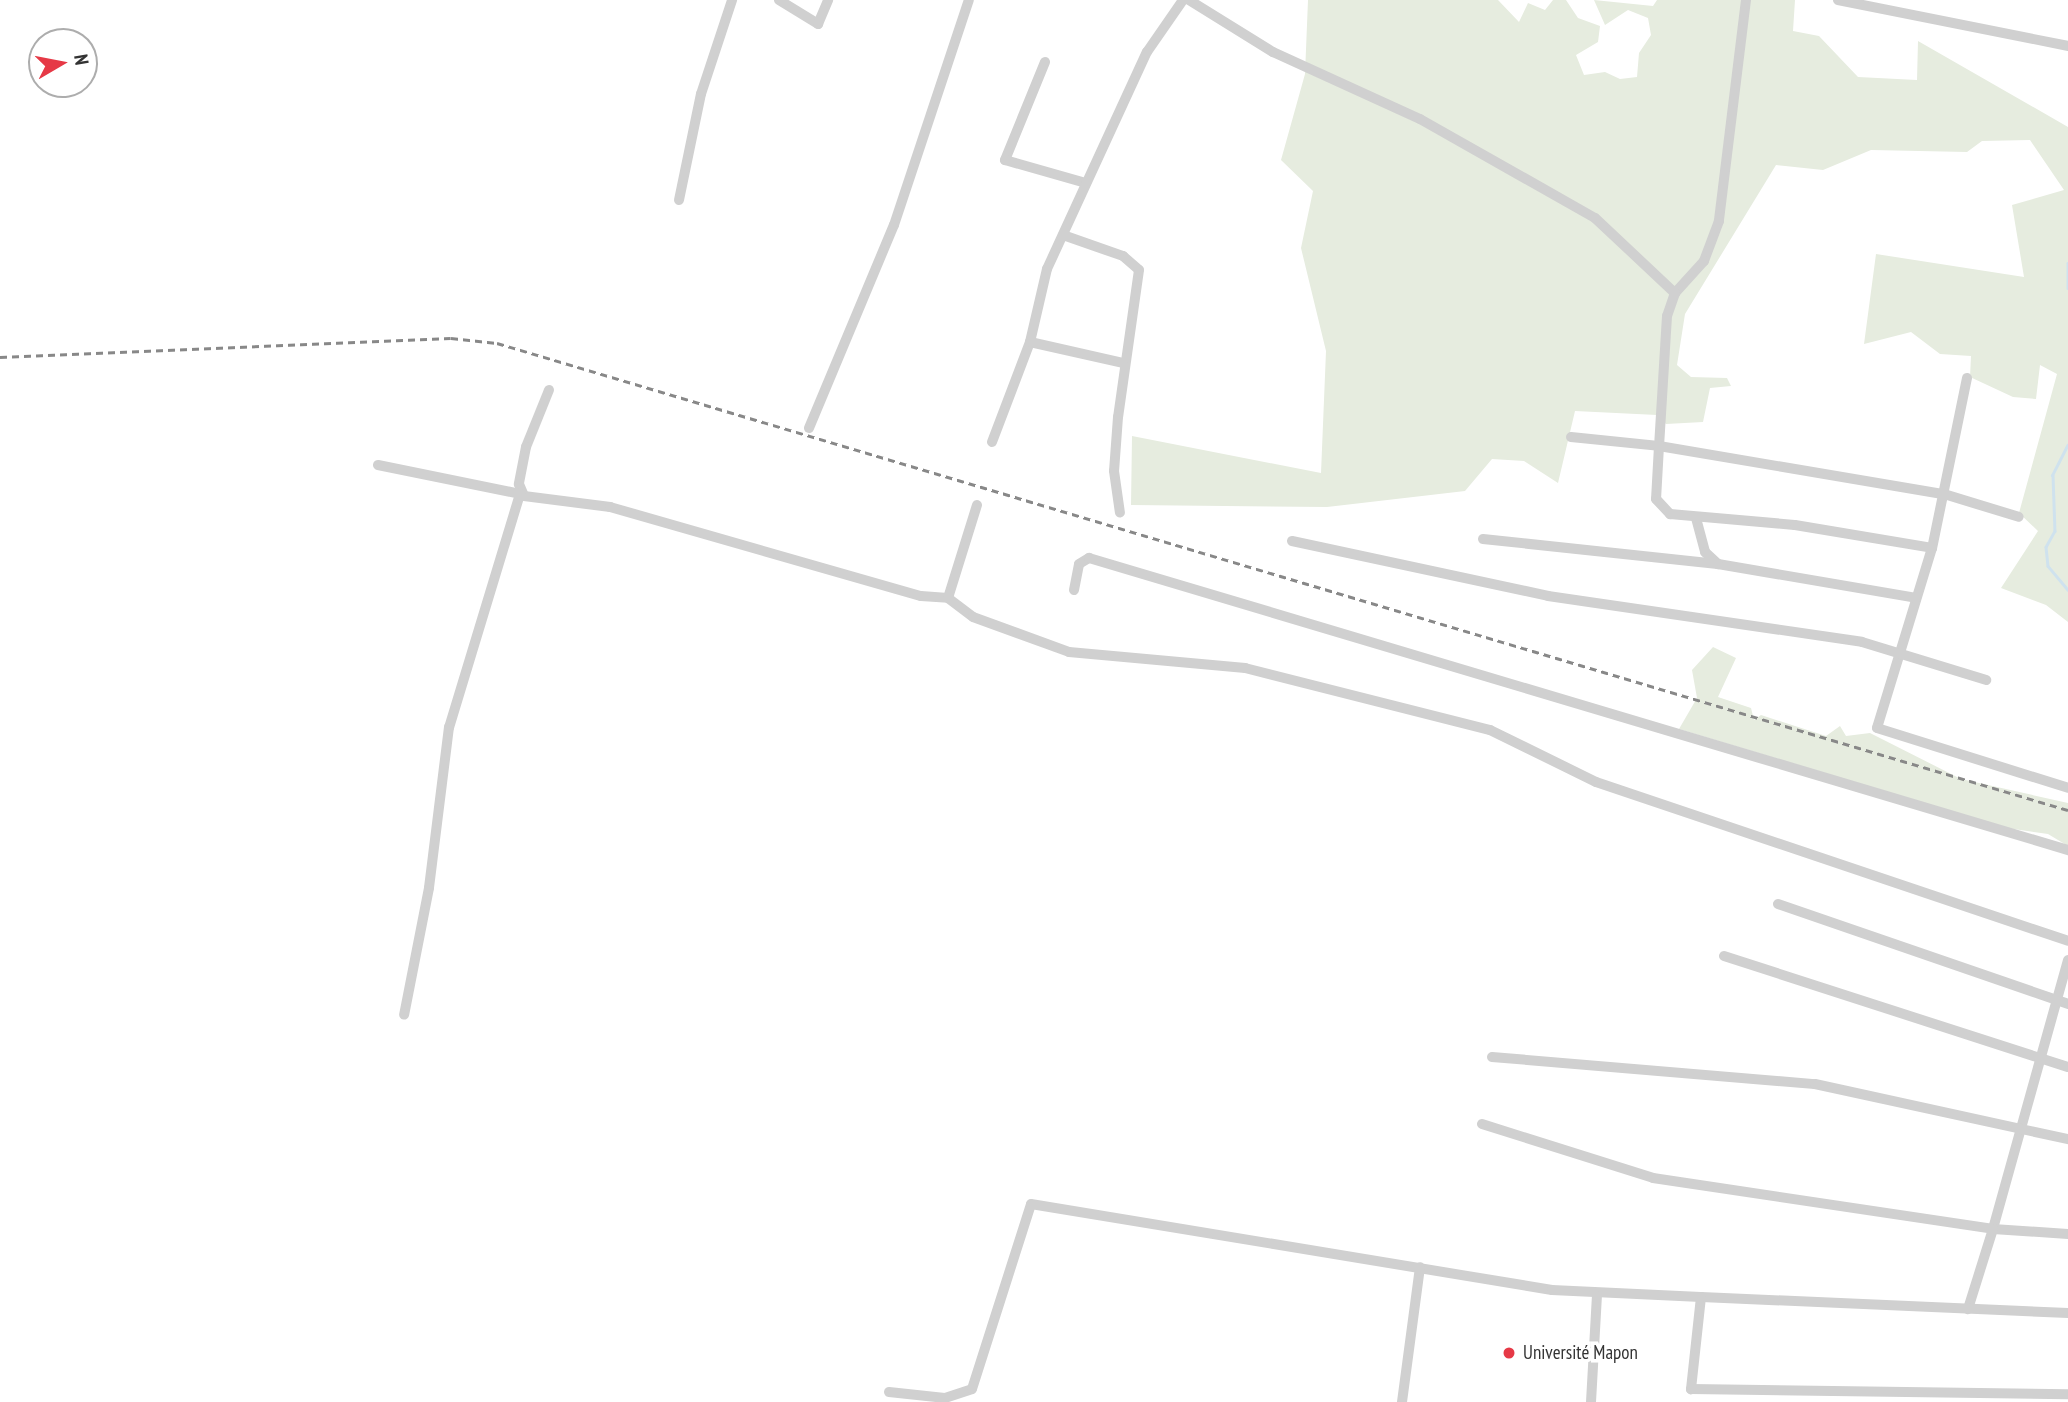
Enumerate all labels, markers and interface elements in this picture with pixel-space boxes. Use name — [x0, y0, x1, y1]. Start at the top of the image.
north arrow — [28, 28, 98, 98]
text: N — [69, 53, 94, 67]
place label: Université Mapon — [1523, 1342, 1638, 1364]
marker: Université Mapon — [1501, 1345, 1517, 1361]

